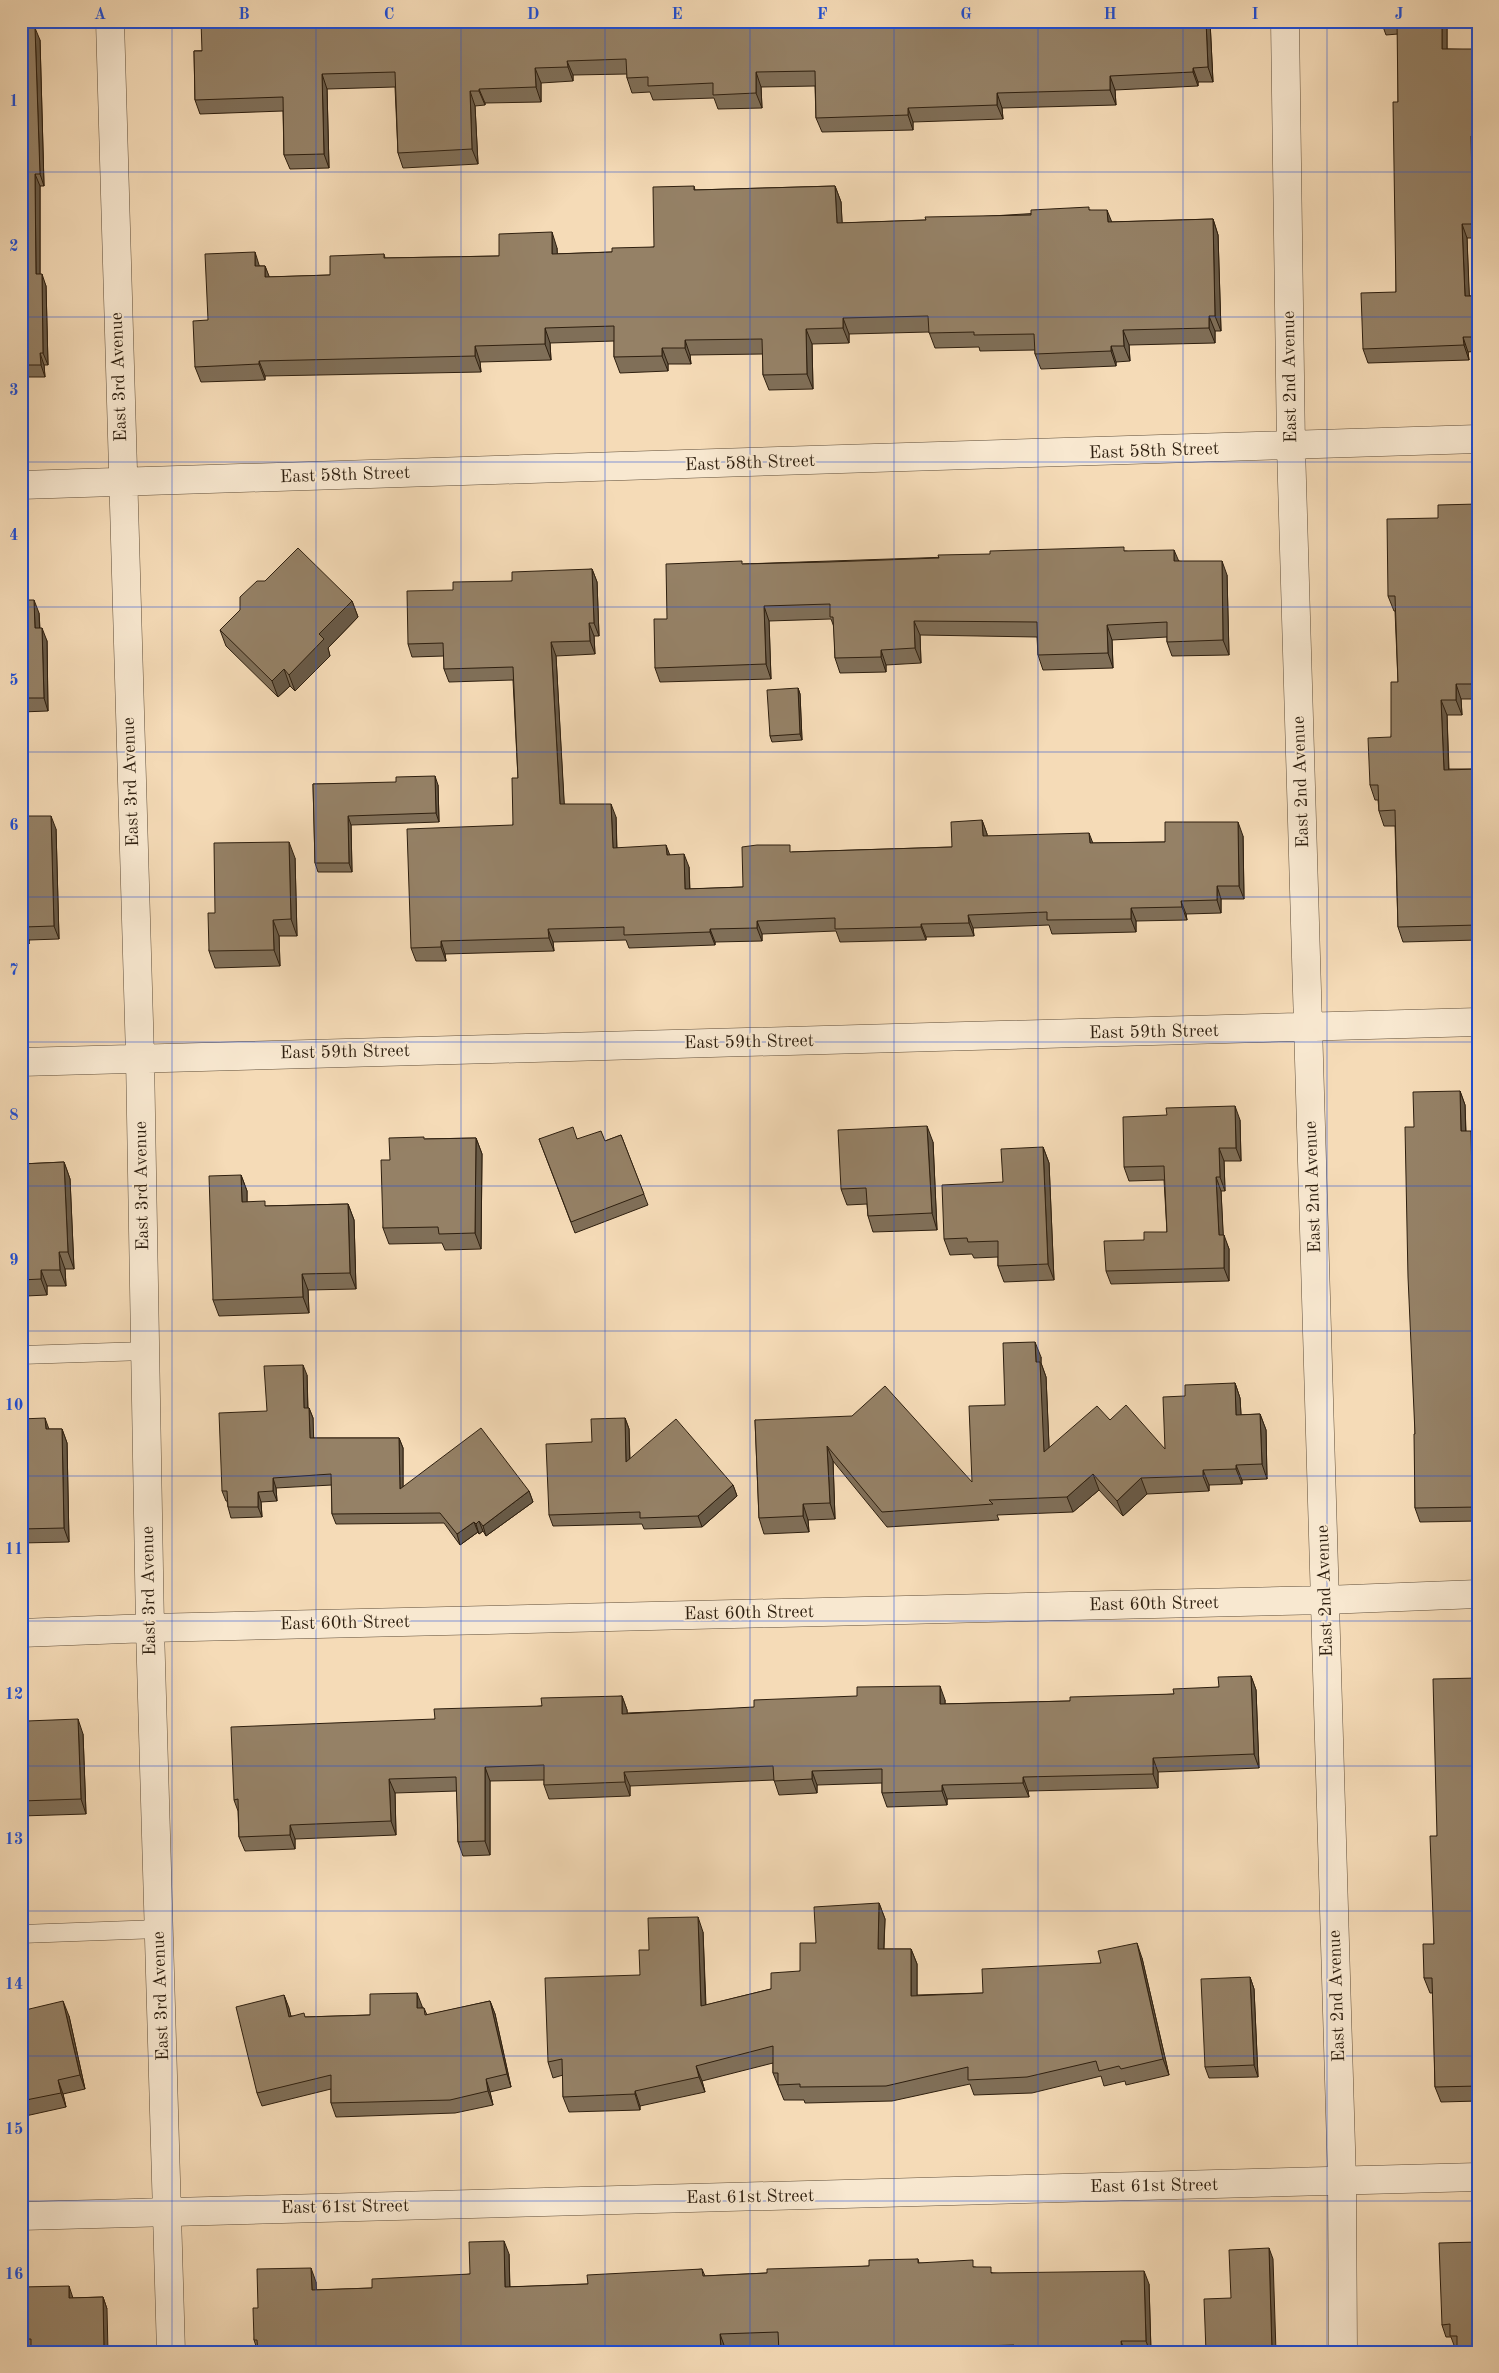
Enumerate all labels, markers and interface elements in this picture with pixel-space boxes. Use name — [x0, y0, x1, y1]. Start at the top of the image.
text: A — [94, 7, 106, 23]
text: B — [238, 7, 250, 23]
text: C — [384, 7, 394, 23]
text: D — [527, 7, 539, 23]
text: E — [671, 7, 683, 23]
text: F — [817, 7, 828, 23]
text: G — [960, 7, 972, 23]
text: H — [1103, 7, 1117, 23]
text: I — [1251, 7, 1259, 23]
text: J — [1395, 7, 1404, 23]
text: 1 — [9, 94, 19, 110]
text: 2 — [9, 239, 19, 255]
street label: East 2nd Avenue — [1280, 311, 1300, 443]
street label: East 3rd Avenue — [108, 312, 130, 442]
text: 3 — [9, 383, 19, 399]
street label: East 58th Street — [1089, 440, 1219, 462]
street label: East 58th Street — [685, 452, 815, 474]
street label: East 58th Street — [280, 464, 410, 486]
text: 4 — [9, 528, 19, 544]
text: 5 — [9, 673, 19, 689]
street label: East 2nd Avenue — [1290, 716, 1312, 848]
street label: East 3rd Avenue — [120, 717, 142, 847]
text: 6 — [9, 818, 19, 834]
text: 7 — [9, 963, 19, 979]
street label: East 59th Street — [1089, 1022, 1219, 1042]
street label: East 59th Street — [684, 1032, 814, 1052]
street label: East 59th Street — [280, 1042, 410, 1062]
text: 8 — [9, 1108, 19, 1124]
street label: East 3rd Avenue — [132, 1121, 152, 1251]
street label: East 2nd Avenue — [1302, 1121, 1324, 1253]
text: 9 — [9, 1253, 19, 1269]
text: 10 — [5, 1398, 23, 1414]
street label: East 2nd Avenue — [1314, 1525, 1336, 1657]
street label: East 3rd Avenue — [139, 1526, 159, 1656]
text: 11 — [5, 1542, 23, 1558]
street label: East 60th Street — [1089, 1594, 1219, 1614]
street label: East 60th Street — [684, 1603, 814, 1623]
street label: East 60th Street — [280, 1613, 410, 1633]
text: 12 — [5, 1687, 23, 1703]
text: 13 — [5, 1832, 23, 1848]
street label: East 2nd Avenue — [1326, 1930, 1348, 2062]
street label: East 3rd Avenue — [150, 1931, 172, 2061]
text: 14 — [5, 1977, 23, 1993]
text: 15 — [5, 2122, 23, 2138]
street label: East 61st Street — [1090, 2176, 1218, 2196]
street label: East 61st Street — [686, 2187, 814, 2207]
street label: East 61st Street — [281, 2197, 409, 2217]
text: 16 — [5, 2267, 23, 2283]

